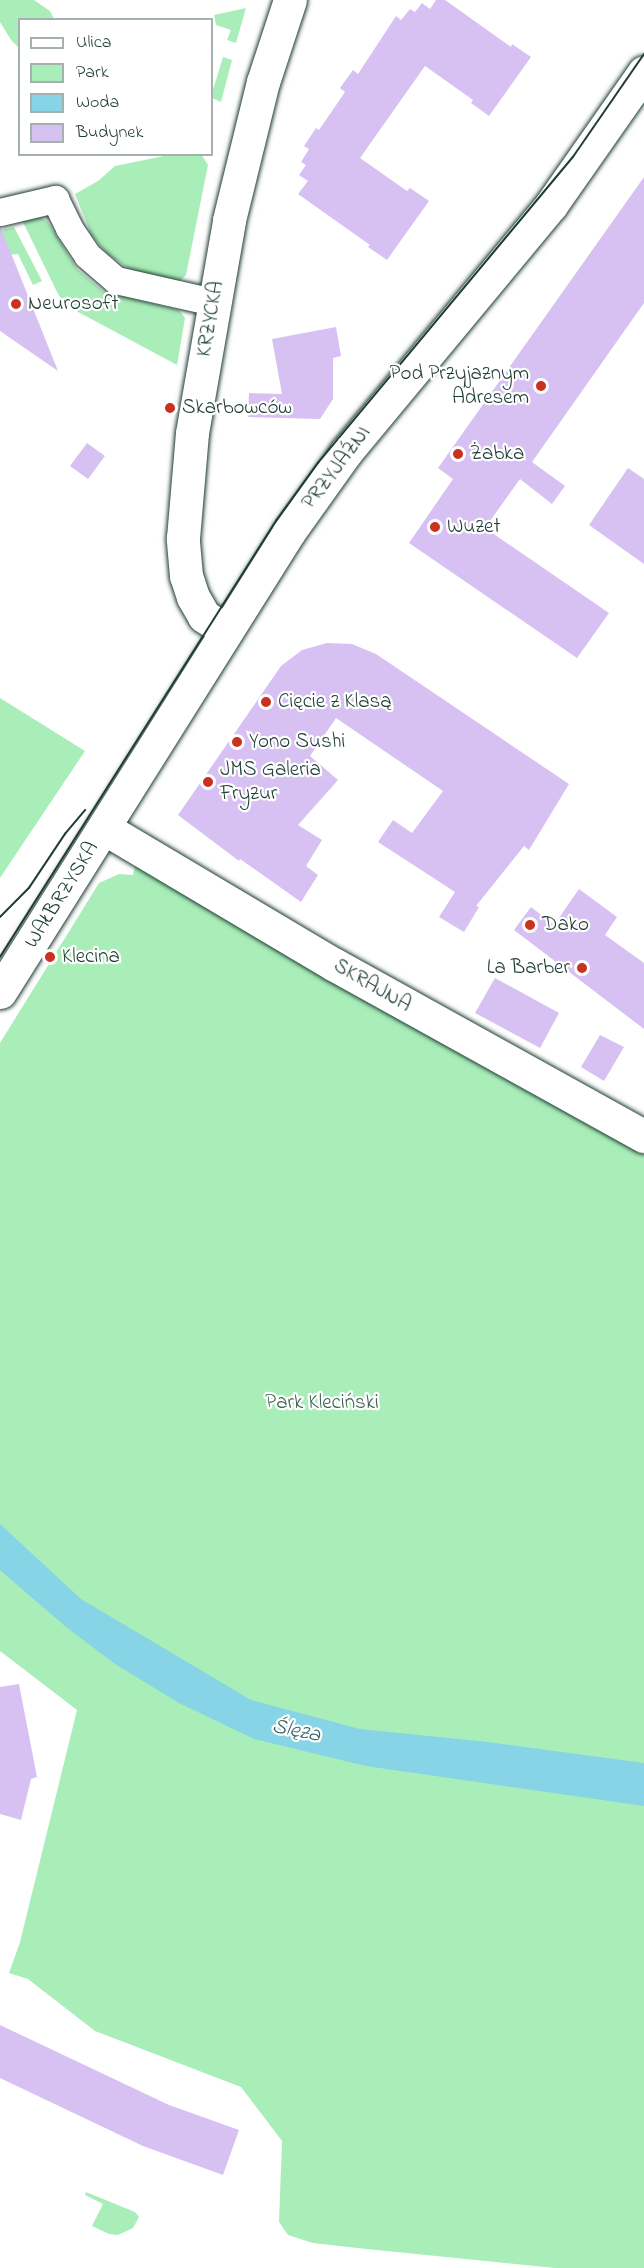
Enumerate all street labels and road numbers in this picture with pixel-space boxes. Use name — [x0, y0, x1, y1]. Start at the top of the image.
street label: KRZYCKA — [192, 279, 230, 359]
street label: PRZYJAŹNI — [297, 421, 377, 515]
street label: WAŁBRZYSKA — [19, 837, 105, 953]
street label: SKRAJNA — [329, 954, 415, 1018]

